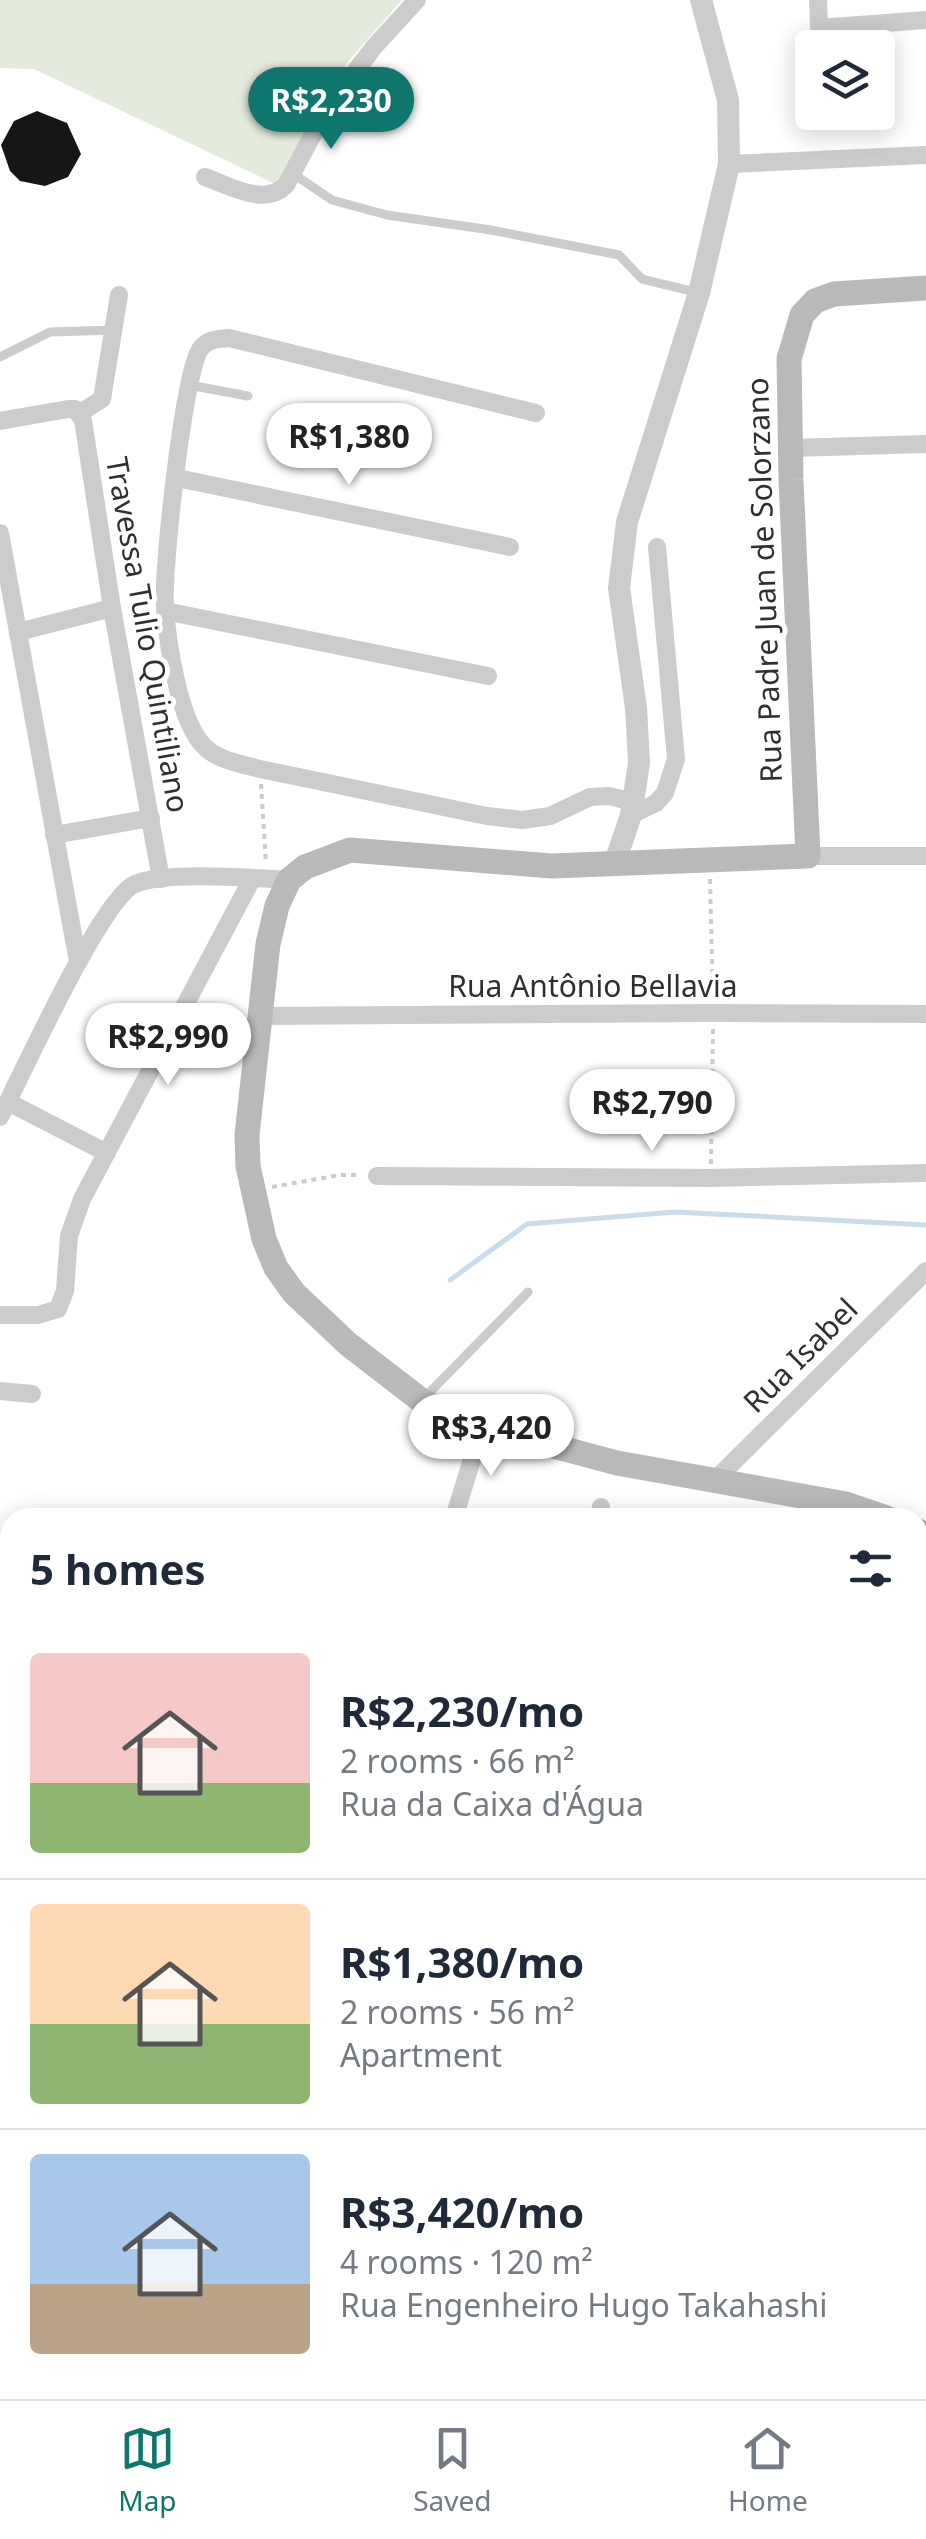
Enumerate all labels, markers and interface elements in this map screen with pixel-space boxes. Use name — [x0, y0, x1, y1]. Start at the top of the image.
map controls — [795, 30, 895, 130]
button: layers — [795, 30, 895, 130]
pin: R$2,230 — [239, 67, 423, 152]
text: R$2,230 — [270, 78, 392, 121]
street label: Rua Padre Juan de Solorzano — [736, 377, 791, 783]
pin: R$1,380 — [257, 403, 441, 488]
text: R$1,380 — [288, 414, 410, 457]
street label: Travessa Tulio Quintiliano — [97, 454, 200, 816]
street label: Rua Antônio Bellavia — [448, 965, 738, 1006]
pin: R$2,990 — [76, 1003, 260, 1088]
text: R$2,990 — [107, 1014, 229, 1057]
pin: R$2,790 — [560, 1069, 744, 1154]
text: R$2,790 — [591, 1080, 713, 1123]
street label: Rua Isabel — [734, 1289, 866, 1421]
pin: R$3,420 — [399, 1394, 583, 1479]
text: R$3,420 — [430, 1405, 552, 1448]
text: 5 homes — [30, 1540, 206, 1597]
icon: filters — [843, 1541, 898, 1596]
text: R$2,230/mo — [340, 1682, 584, 1739]
icon: home — [110, 1693, 230, 1813]
text: 2 rooms · 66 m² — [340, 1739, 574, 1782]
text: Rua da Caixa d'Água — [340, 1782, 644, 1825]
text: R$1,380/mo — [340, 1933, 584, 1990]
icon: home — [110, 1944, 230, 2064]
text: 2 rooms · 56 m² — [340, 1990, 574, 2033]
text: Apartment — [340, 2033, 502, 2076]
text: R$3,420/mo — [340, 2183, 584, 2240]
icon: home — [110, 2194, 230, 2314]
text: 4 rooms · 120 m² — [340, 2240, 593, 2283]
text: Rua Engenheiro Hugo Takahashi — [340, 2283, 828, 2326]
tab: Map — [118, 2421, 177, 2519]
tab: Saved — [413, 2421, 491, 2519]
tab: Home — [728, 2421, 808, 2519]

